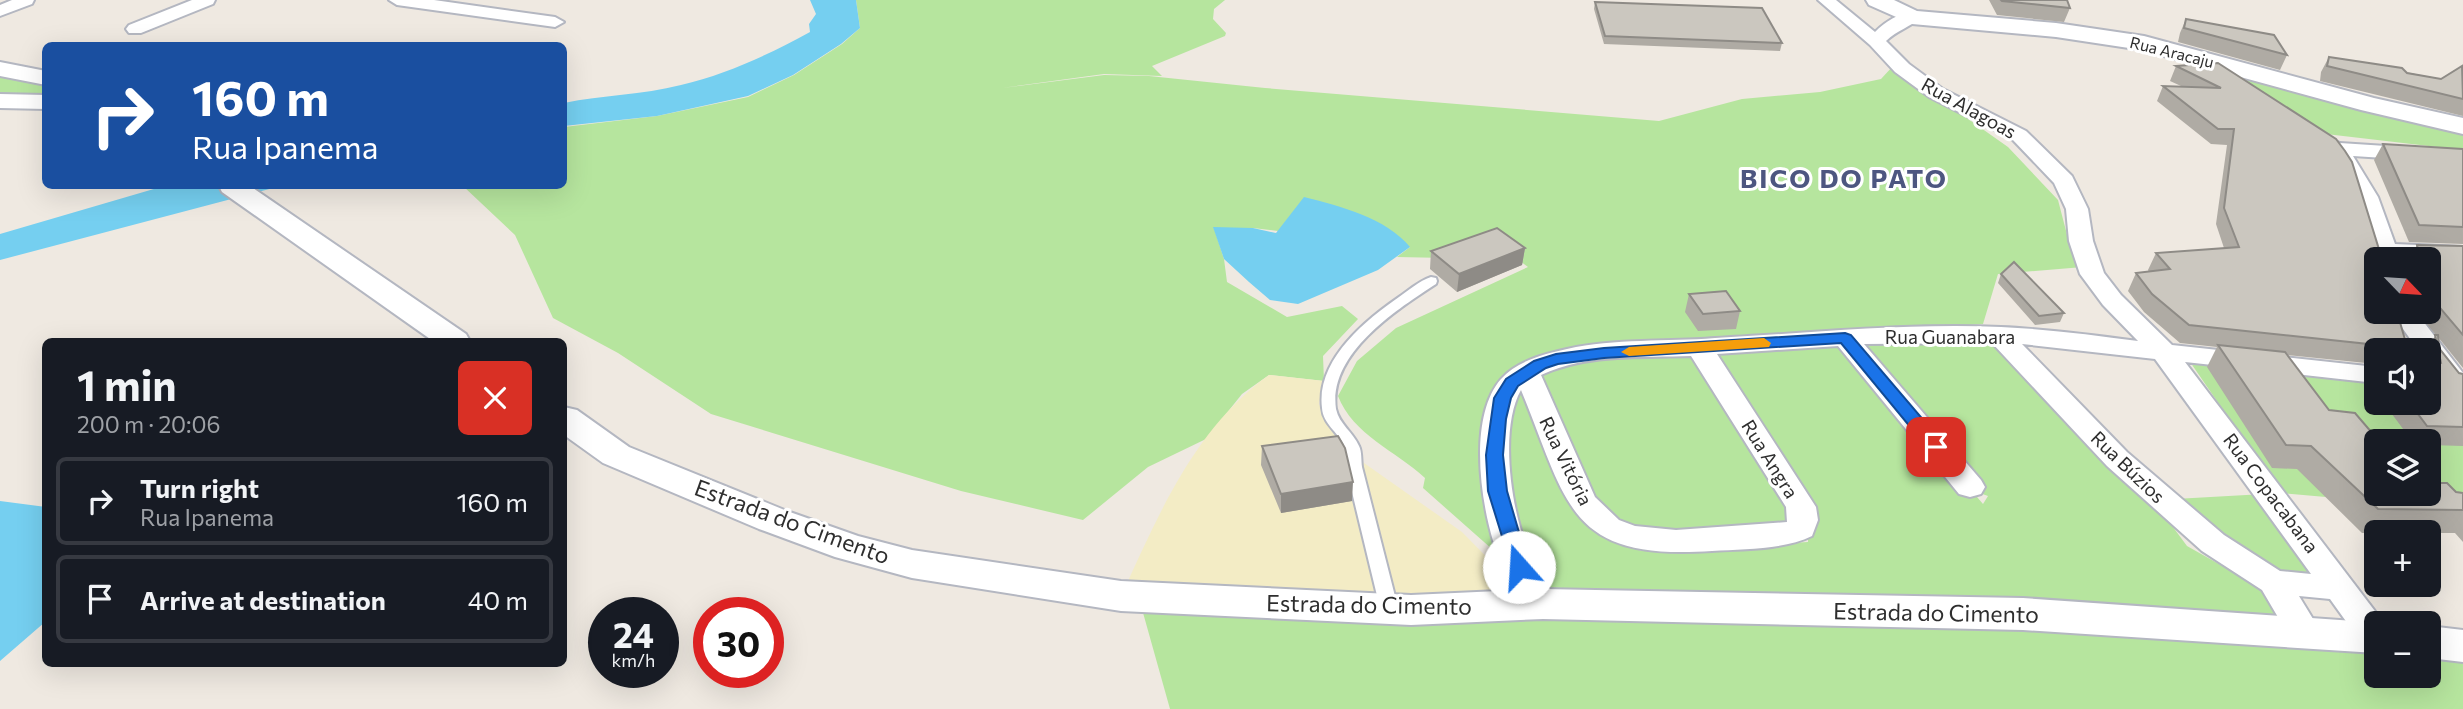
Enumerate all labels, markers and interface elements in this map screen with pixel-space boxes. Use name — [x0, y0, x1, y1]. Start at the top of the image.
street label: Rua Aracaju — [2128, 32, 2216, 71]
text: 160 m — [192, 66, 329, 126]
icon: right — [77, 70, 168, 161]
street label: Rua Alagoas — [1918, 72, 2021, 143]
text: Rua Ipanema — [192, 126, 378, 166]
district label: BICO DO PATO — [1740, 162, 1948, 193]
north arrow — [2364, 247, 2441, 324]
map controls — [2364, 247, 2441, 688]
street label: Rua Guanabara — [1885, 325, 2015, 348]
button: sound — [2364, 338, 2441, 415]
text: 1 min — [77, 358, 177, 410]
button: close — [458, 361, 532, 435]
text: 200 m · 20:06 — [77, 410, 221, 438]
street label: Rua Vitória — [1535, 413, 1598, 509]
street label: Rua Angra — [1737, 415, 1804, 502]
pin — [1906, 417, 1966, 477]
street label: Rua Búzios — [2087, 426, 2170, 508]
icon: arrive — [1917, 428, 1955, 466]
street label: Rua Copacabana — [2219, 428, 2324, 557]
button: layers — [2364, 429, 2441, 506]
text: Turn right — [140, 472, 259, 503]
street label: Estrada do Cimento — [691, 473, 894, 569]
icon: right — [81, 482, 119, 520]
text: 160 m — [456, 486, 528, 517]
text: Rua Ipanema — [140, 503, 274, 531]
button: + — [2364, 520, 2441, 597]
position arrow — [1482, 530, 1556, 604]
icon: arrive — [81, 580, 119, 618]
text: Arrive at destination — [140, 584, 386, 615]
text: 40 m — [468, 584, 528, 615]
street label: Estrada do Cimento — [1266, 588, 1472, 620]
street label: Estrada do Cimento — [1833, 596, 2039, 628]
speed limit sign: 30 — [693, 597, 784, 688]
button: − — [2364, 611, 2441, 688]
text: 24 — [613, 612, 654, 655]
text: km/h — [612, 649, 655, 671]

